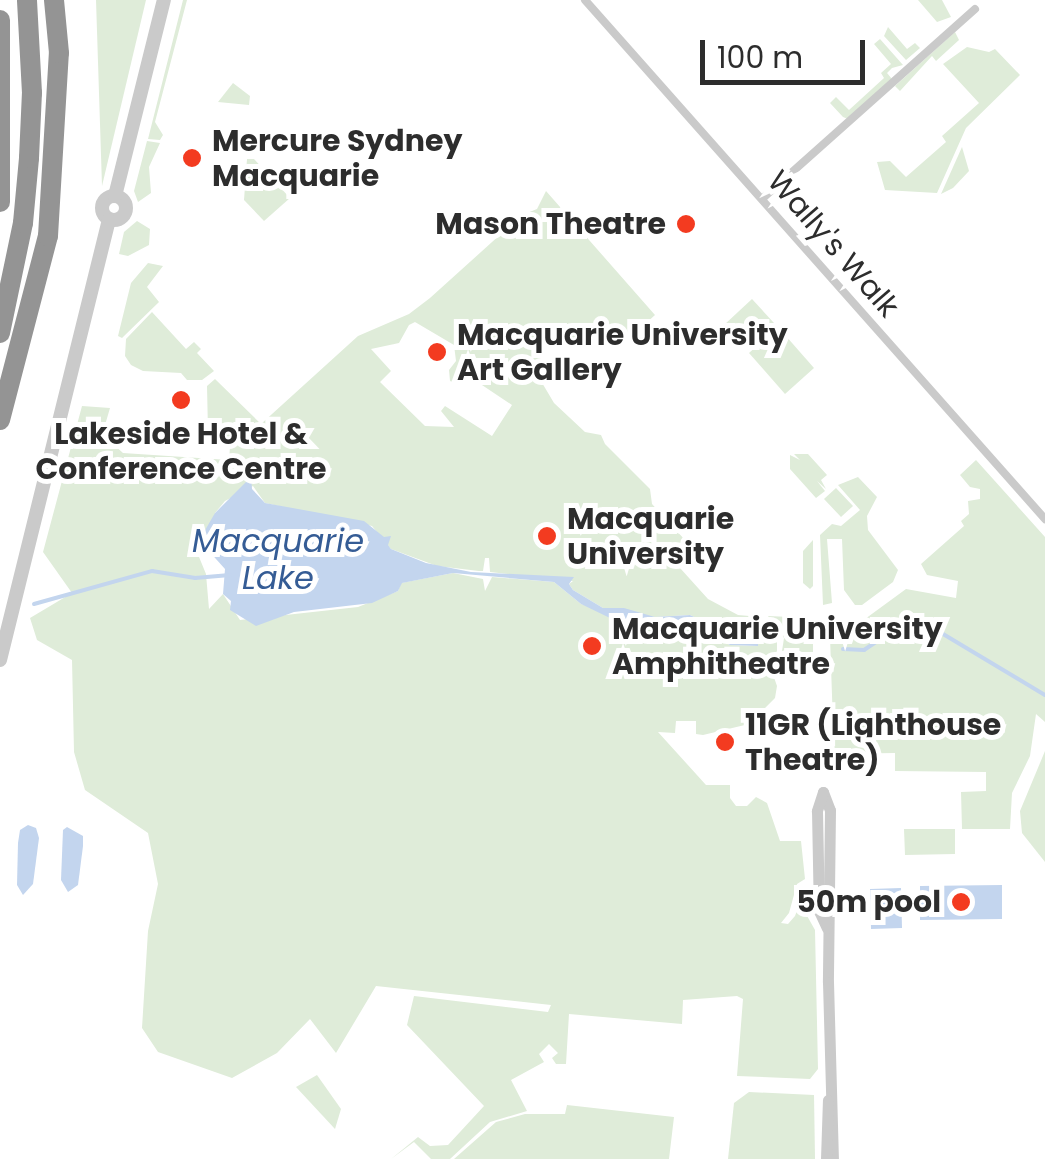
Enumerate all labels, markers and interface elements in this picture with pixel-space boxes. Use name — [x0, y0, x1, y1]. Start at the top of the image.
scale bar — [705, 20, 870, 82]
text: 100 m — [717, 36, 803, 79]
place label: Mercure Sydney Macquarie — [212, 123, 462, 194]
marker: Mercure Sydney Macquarie — [181, 147, 203, 169]
street label: Wally's Walk — [760, 163, 906, 325]
place label: Mason Theatre — [435, 206, 666, 242]
marker: Mason Theatre — [675, 213, 697, 235]
place label: Macquarie University Art Gallery — [457, 317, 788, 388]
marker: Macquarie University Art Gallery — [426, 341, 448, 363]
marker: Lakeside Hotel & Conference Centre — [170, 389, 192, 411]
place label: Lakeside Hotel & Conference Centre — [35, 416, 327, 486]
place label: Macquarie University — [567, 501, 734, 572]
water label: Macquarie Lake — [192, 523, 364, 598]
marker: Macquarie University — [536, 525, 558, 547]
place label: Macquarie University Amphitheatre — [612, 611, 943, 682]
marker: Macquarie University Amphitheatre — [581, 635, 603, 657]
place label: 11GR (Lighthouse Theatre) — [745, 707, 1001, 778]
marker: 11GR (Lighthouse Theatre) — [714, 731, 736, 753]
place label: 50m pool — [796, 884, 941, 920]
marker: 50m pool — [950, 891, 972, 913]

